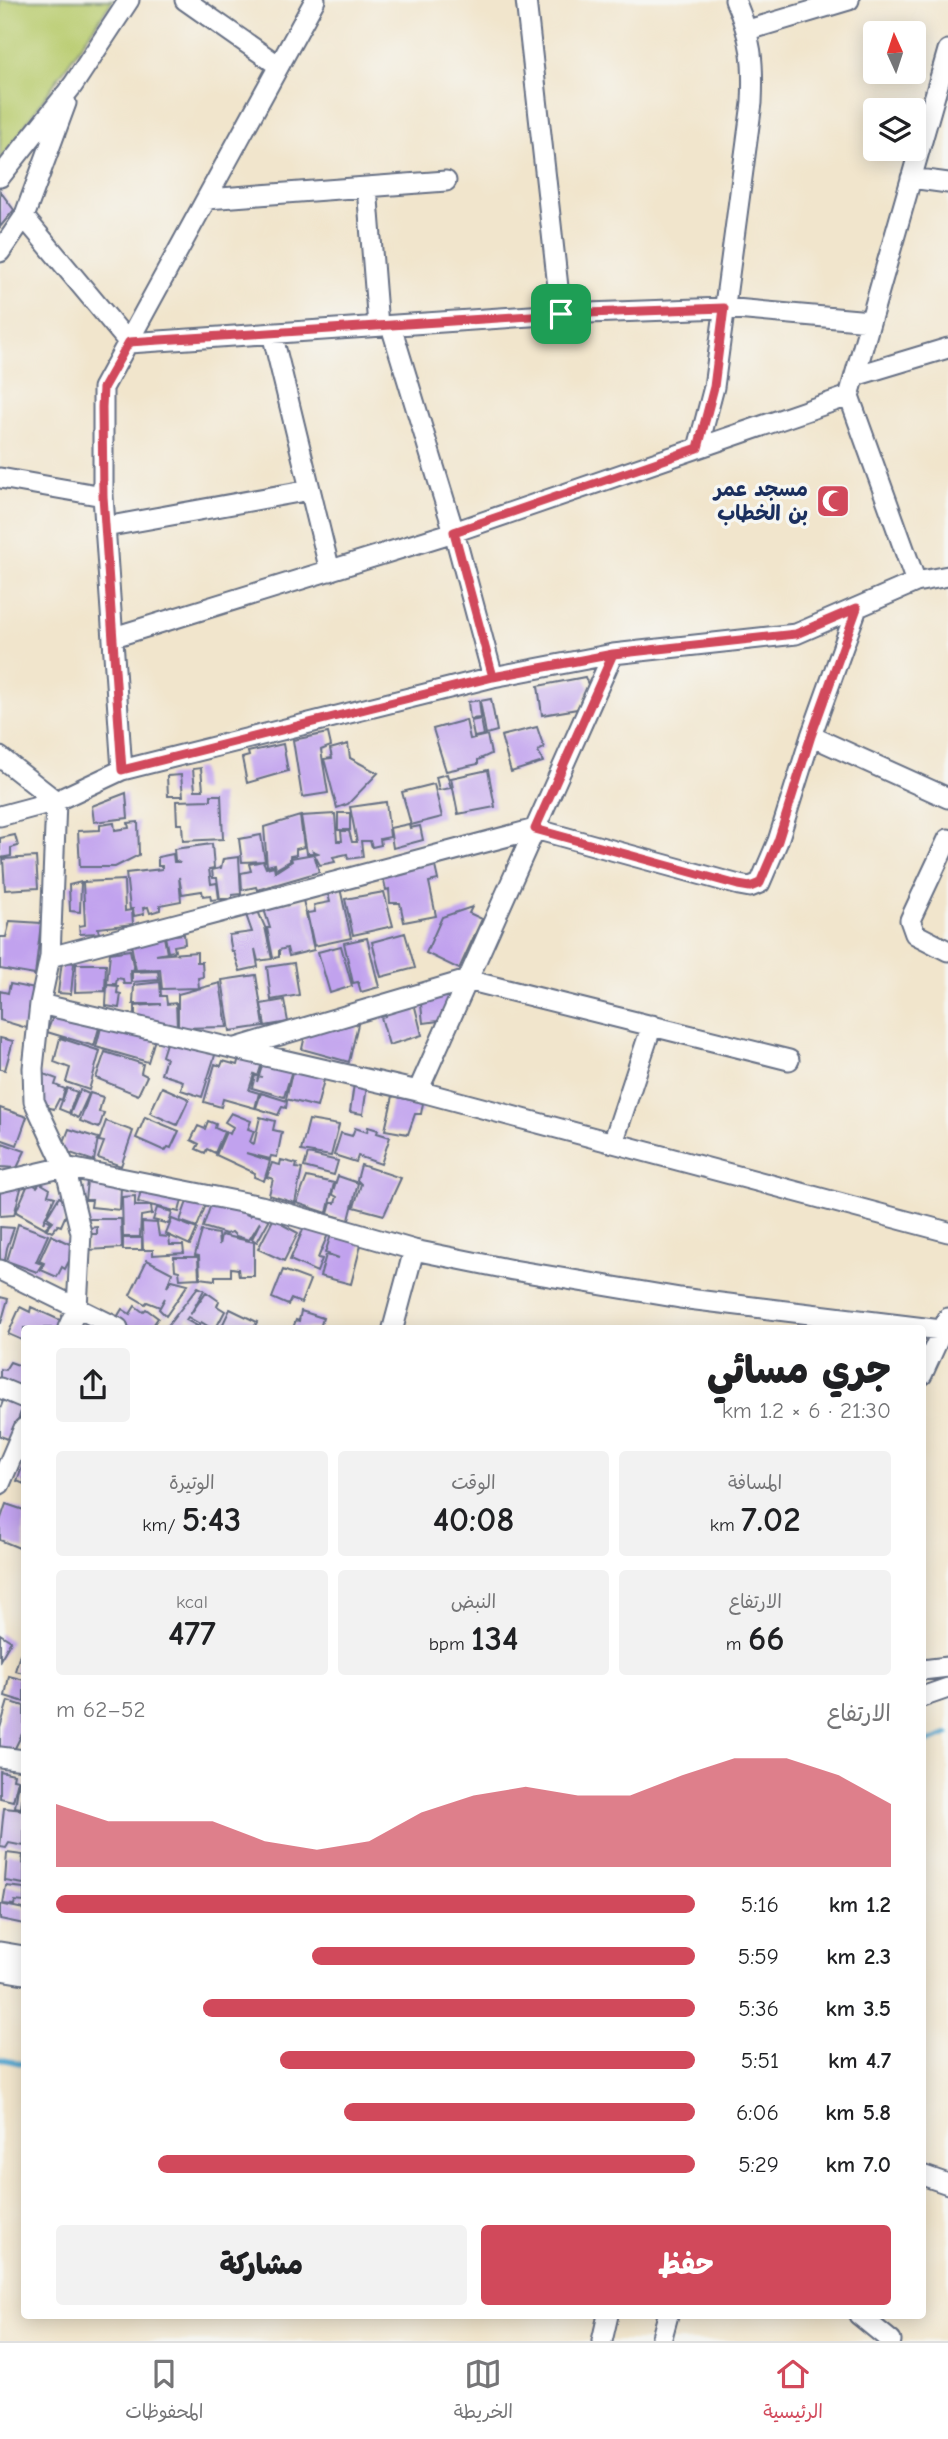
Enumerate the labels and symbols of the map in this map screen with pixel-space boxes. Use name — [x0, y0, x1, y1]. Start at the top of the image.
north arrow — [863, 21, 926, 84]
pin — [531, 284, 591, 344]
place label: مسجد عمر بن الخطاب — [712, 477, 808, 526]
mosque icon: مسجد عمر بن الخطاب — [814, 482, 852, 520]

